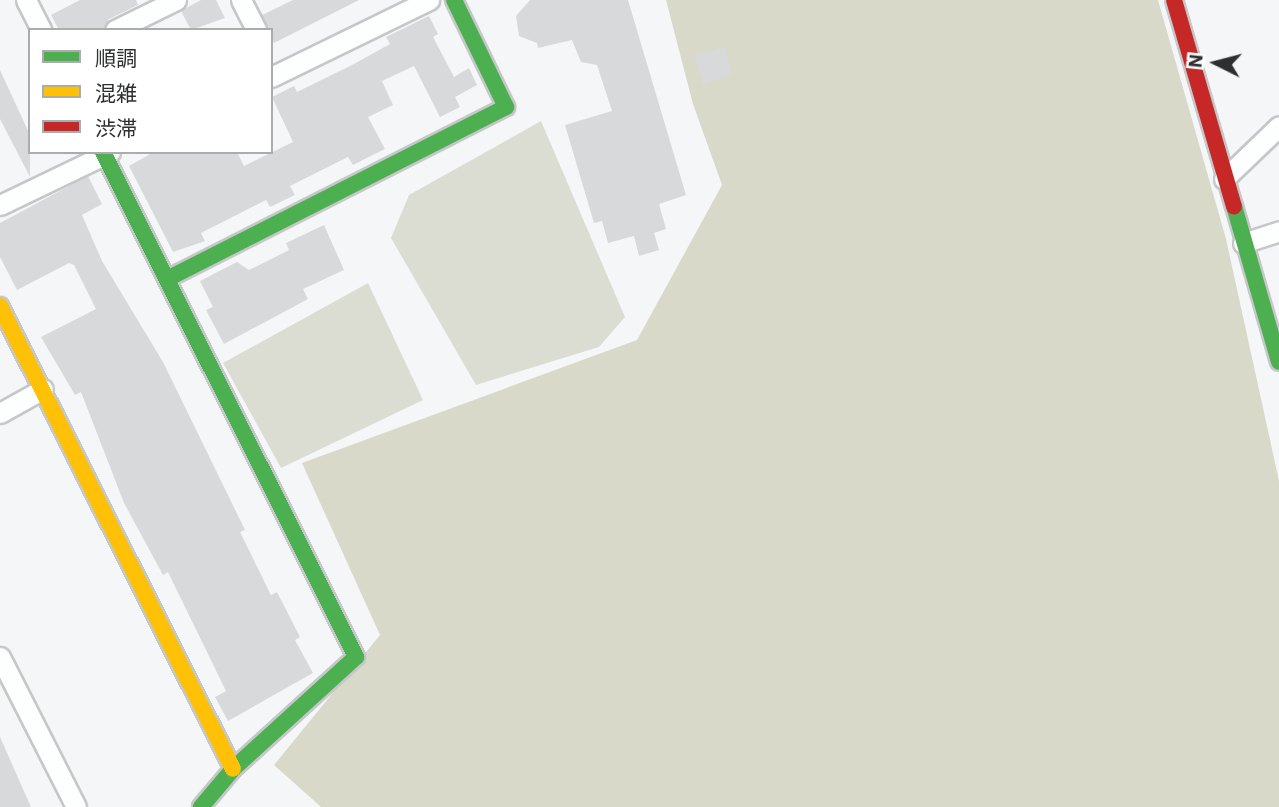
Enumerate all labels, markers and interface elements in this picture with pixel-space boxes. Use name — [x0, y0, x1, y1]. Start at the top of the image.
legend — [28, 28, 273, 154]
north arrow — [1181, 28, 1251, 98]
text: 順調 — [95, 44, 137, 72]
text: N — [1182, 53, 1208, 69]
text: 混雑 — [95, 79, 137, 107]
text: 渋滞 — [95, 114, 137, 142]

